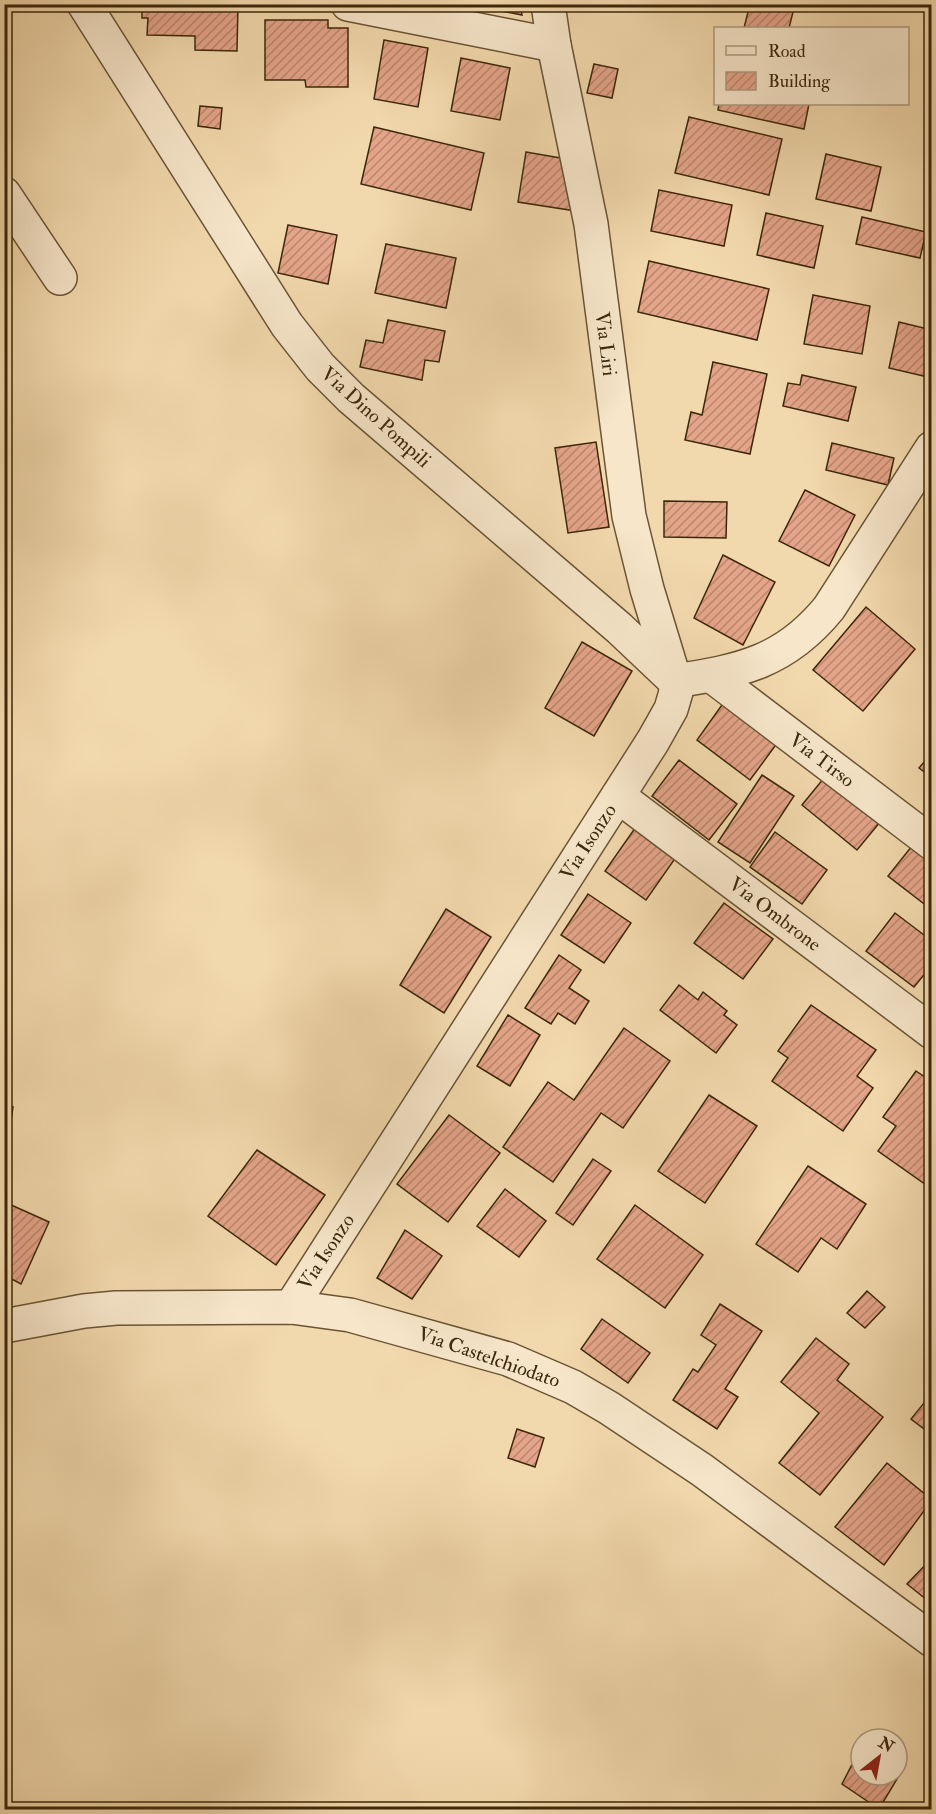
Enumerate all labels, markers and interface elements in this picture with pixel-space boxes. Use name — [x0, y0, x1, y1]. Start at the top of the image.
legend — [714, 27, 909, 105]
text: Road — [768, 40, 806, 63]
text: Building — [768, 70, 831, 93]
street label: Via Liri — [590, 311, 622, 377]
street label: Via Dino Pompili — [315, 361, 436, 474]
street label: Via Tirso — [784, 727, 860, 793]
street label: Via Isonzo — [554, 799, 622, 885]
street label: Via Ombrone — [724, 871, 826, 957]
street label: Via Isonzo — [292, 1209, 360, 1295]
street label: Via Castelchiodato — [415, 1321, 563, 1393]
north arrow — [849, 1727, 909, 1787]
text: N — [874, 1732, 898, 1758]

